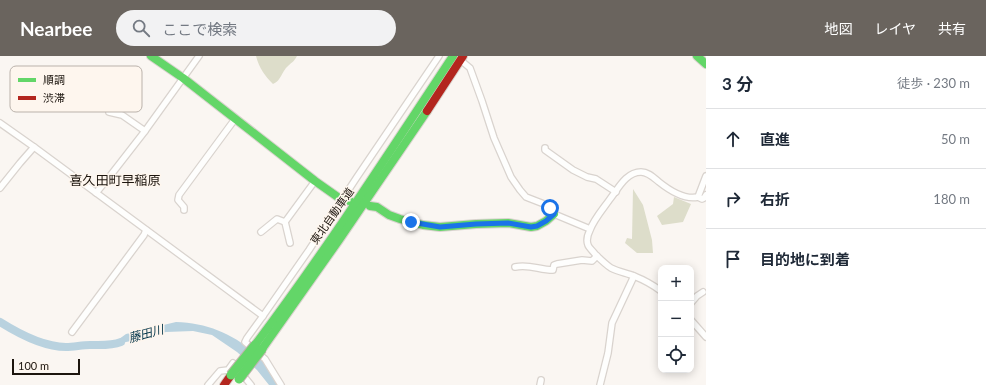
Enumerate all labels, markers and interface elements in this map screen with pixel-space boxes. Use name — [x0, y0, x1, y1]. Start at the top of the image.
search box — [116, 10, 396, 46]
text: Nearbee — [20, 17, 92, 40]
icon: search — [130, 17, 152, 39]
text: ここで検索 — [162, 20, 237, 38]
text: 地図 — [824, 20, 852, 37]
text: レイヤ — [874, 20, 916, 37]
text: 共有 — [938, 20, 966, 37]
legend — [10, 66, 142, 112]
text: 順調 — [43, 73, 65, 86]
text: 3 分 — [722, 73, 753, 94]
text: 徒歩 · 230 m — [897, 75, 970, 91]
text: 渋滞 — [43, 91, 65, 104]
icon: ahead — [722, 128, 744, 150]
text: 直進 — [760, 130, 790, 148]
text: 50 m — [941, 131, 970, 147]
district label: 喜久田町早稲原 — [69, 172, 161, 188]
street label: 東北自動車道 — [307, 185, 356, 246]
icon: right — [722, 188, 744, 210]
text: 右折 — [760, 190, 790, 208]
text: 180 m — [933, 191, 970, 207]
route start — [541, 199, 559, 217]
route end — [402, 213, 420, 231]
icon: arrive — [722, 248, 744, 270]
text: 目的地に到着 — [760, 250, 850, 268]
map controls — [658, 265, 694, 373]
button: + — [658, 265, 694, 301]
button: − — [658, 301, 694, 337]
water label: 藤田川 — [127, 321, 167, 345]
button: locate — [658, 337, 694, 373]
scale bar — [12, 357, 80, 376]
text: 100 m — [18, 359, 49, 372]

